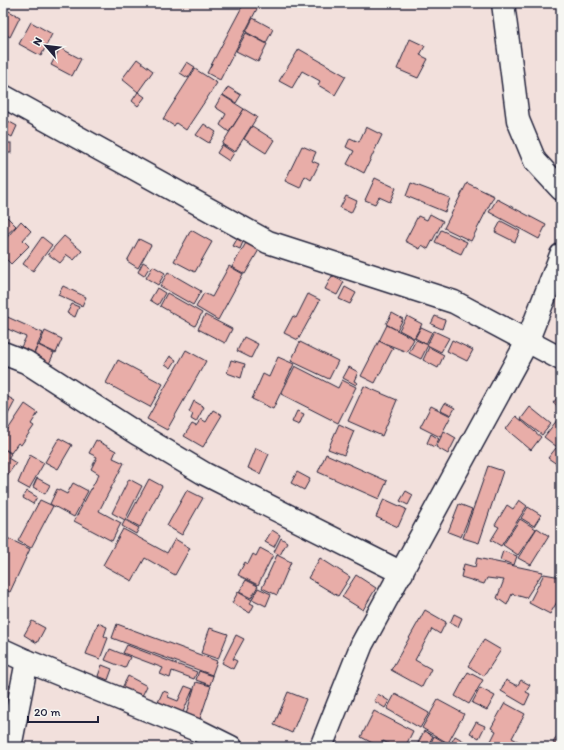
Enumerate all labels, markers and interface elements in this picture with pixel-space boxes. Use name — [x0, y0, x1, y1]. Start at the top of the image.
north arrow — [26, 26, 66, 66]
text: N — [30, 35, 45, 48]
scale bar — [28, 698, 98, 724]
text: 20 m — [34, 705, 61, 719]

